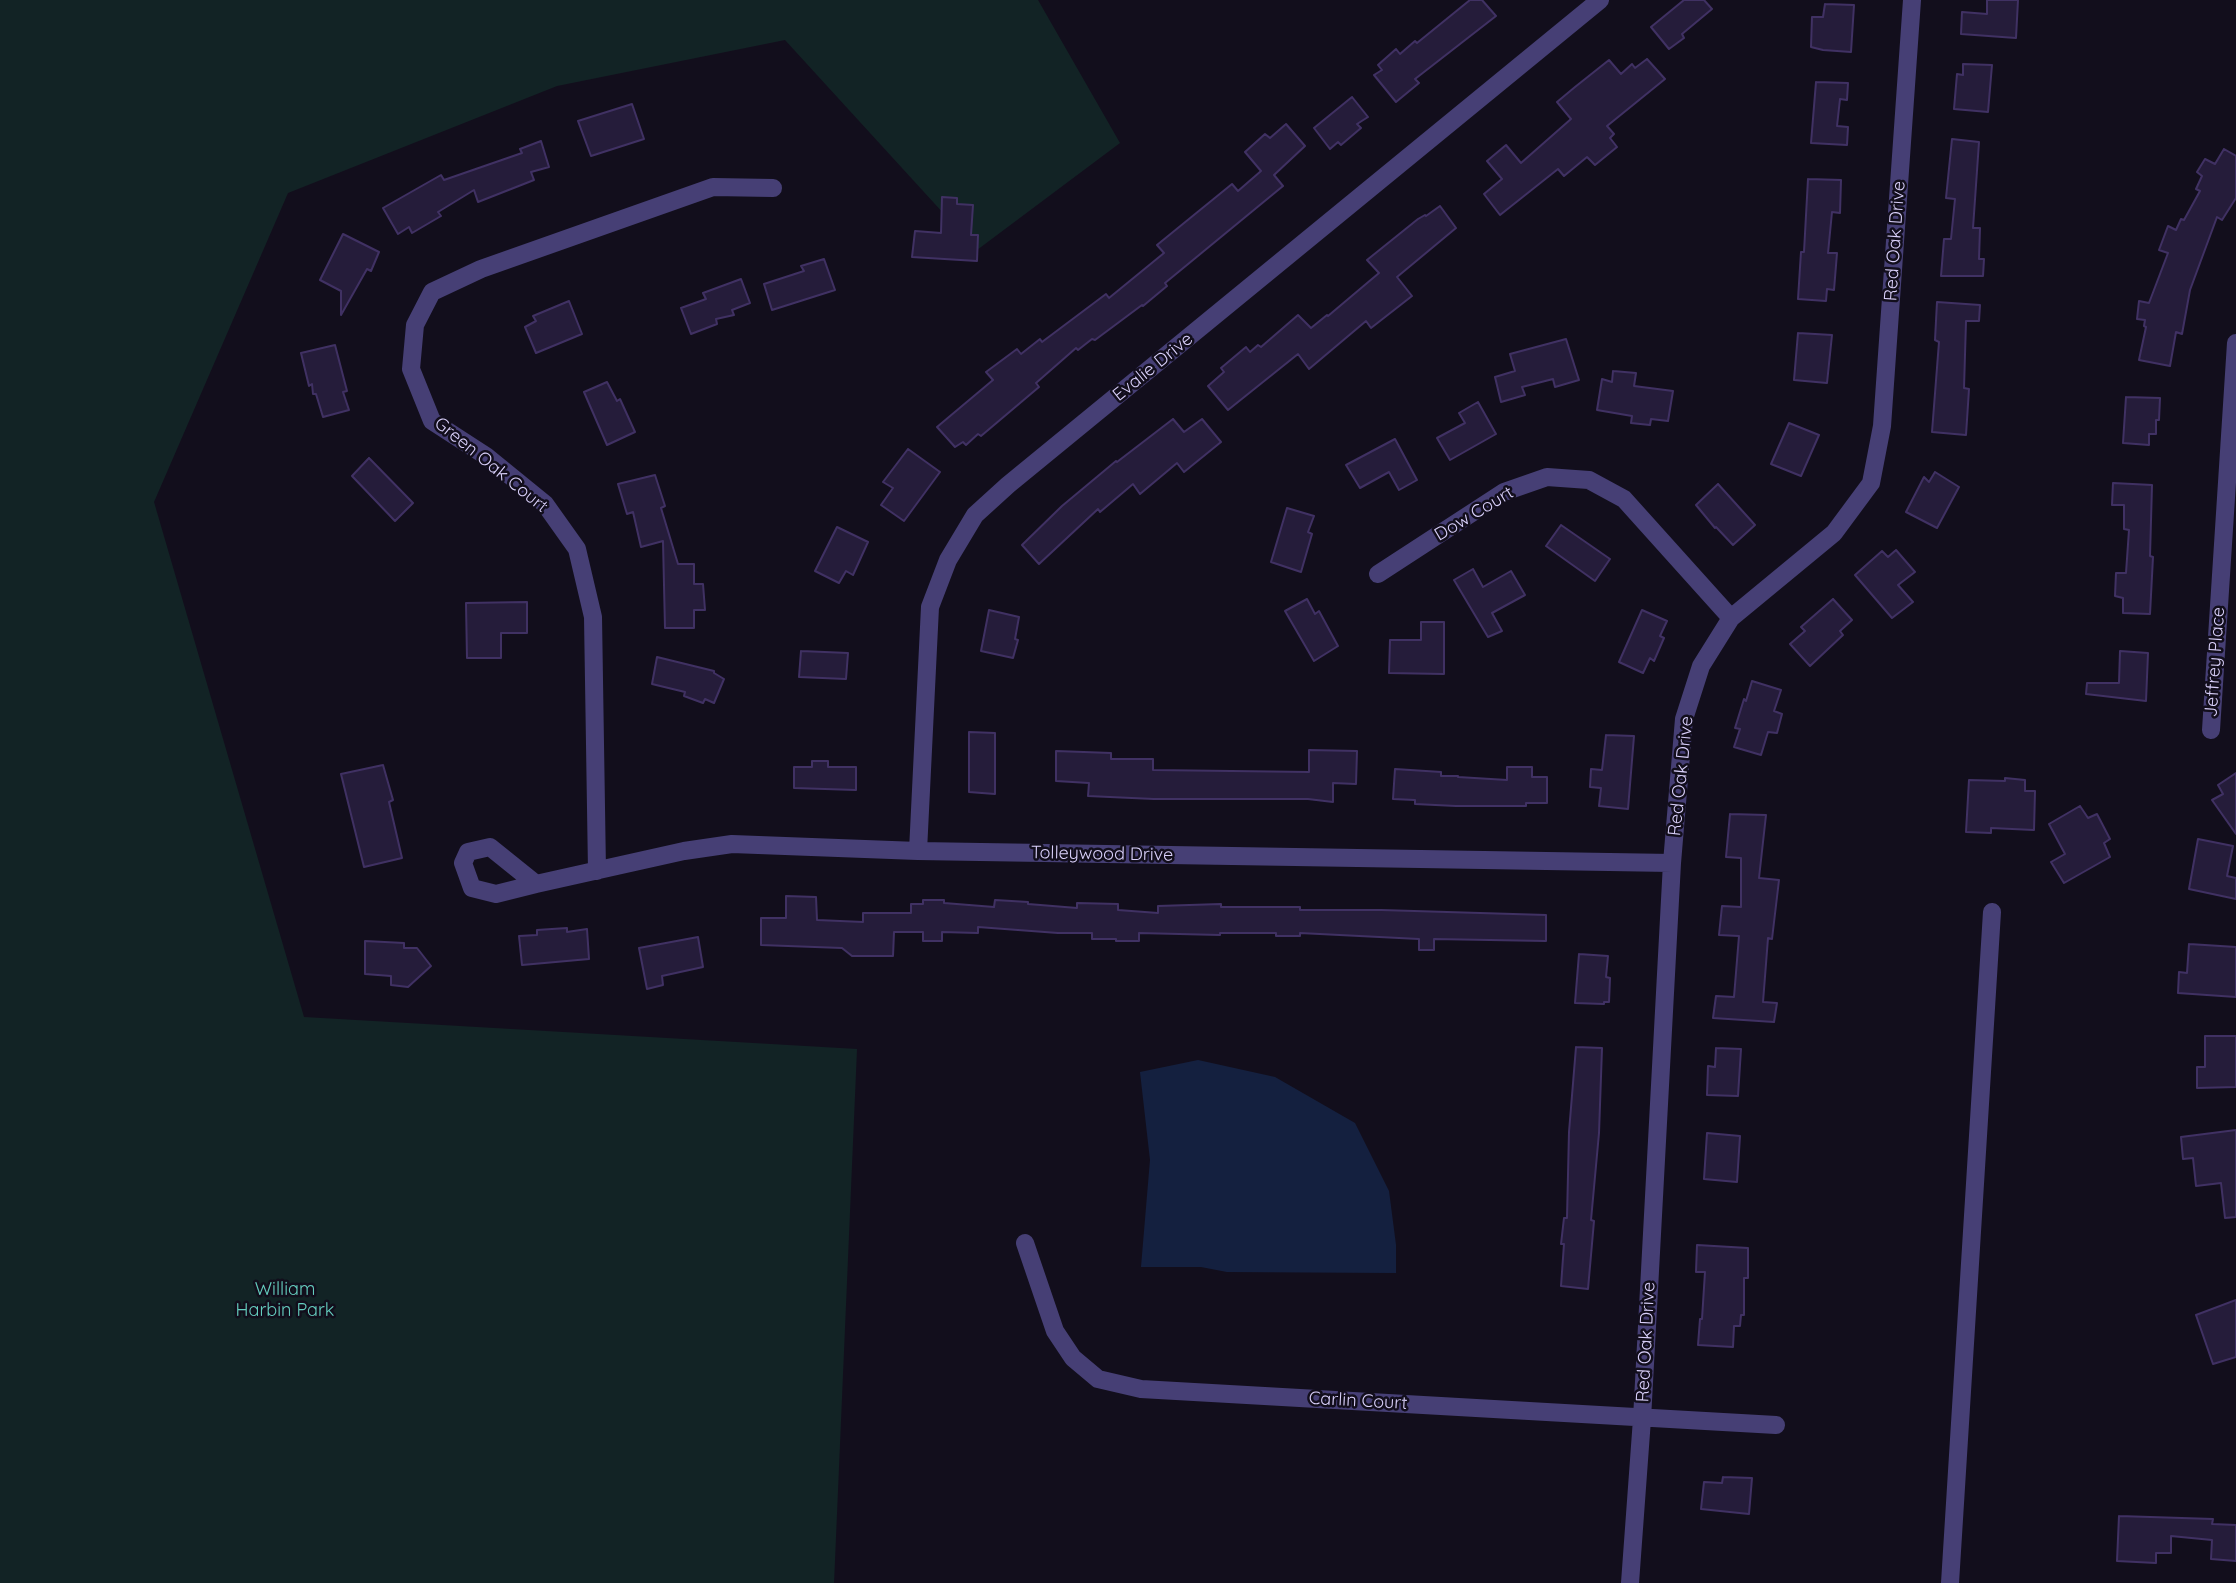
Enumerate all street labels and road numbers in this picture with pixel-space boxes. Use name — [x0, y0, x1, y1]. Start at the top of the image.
street label: Red Oak Drive — [1880, 180, 1910, 302]
street label: Evalie Drive — [1109, 328, 1197, 406]
street label: Green Oak Court — [430, 413, 552, 517]
street label: Dow Court — [1431, 482, 1517, 546]
street label: Jeffrey Place — [2200, 606, 2230, 718]
street label: Red Oak Drive — [1664, 715, 1698, 837]
street label: Tolleywood Drive — [1031, 842, 1173, 866]
street label: Red Oak Drive — [1632, 1281, 1660, 1403]
street label: Carlin Court — [1308, 1388, 1408, 1414]

